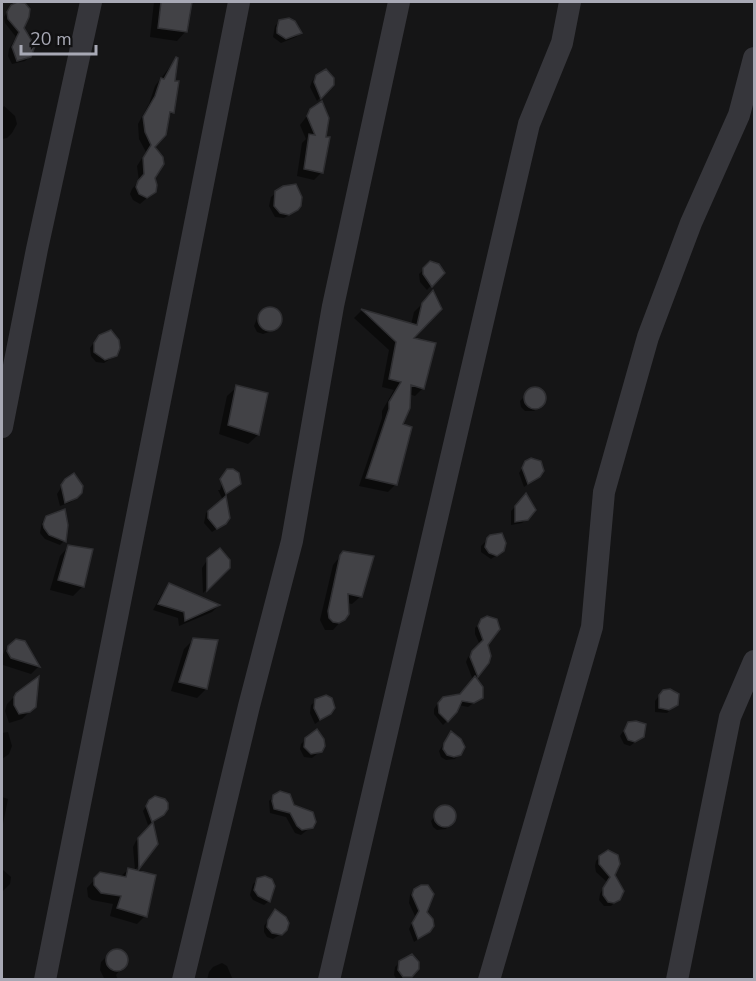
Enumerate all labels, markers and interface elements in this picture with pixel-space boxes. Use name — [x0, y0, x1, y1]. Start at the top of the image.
scale bar — [21, 18, 96, 56]
text: 20 m — [30, 27, 72, 51]

